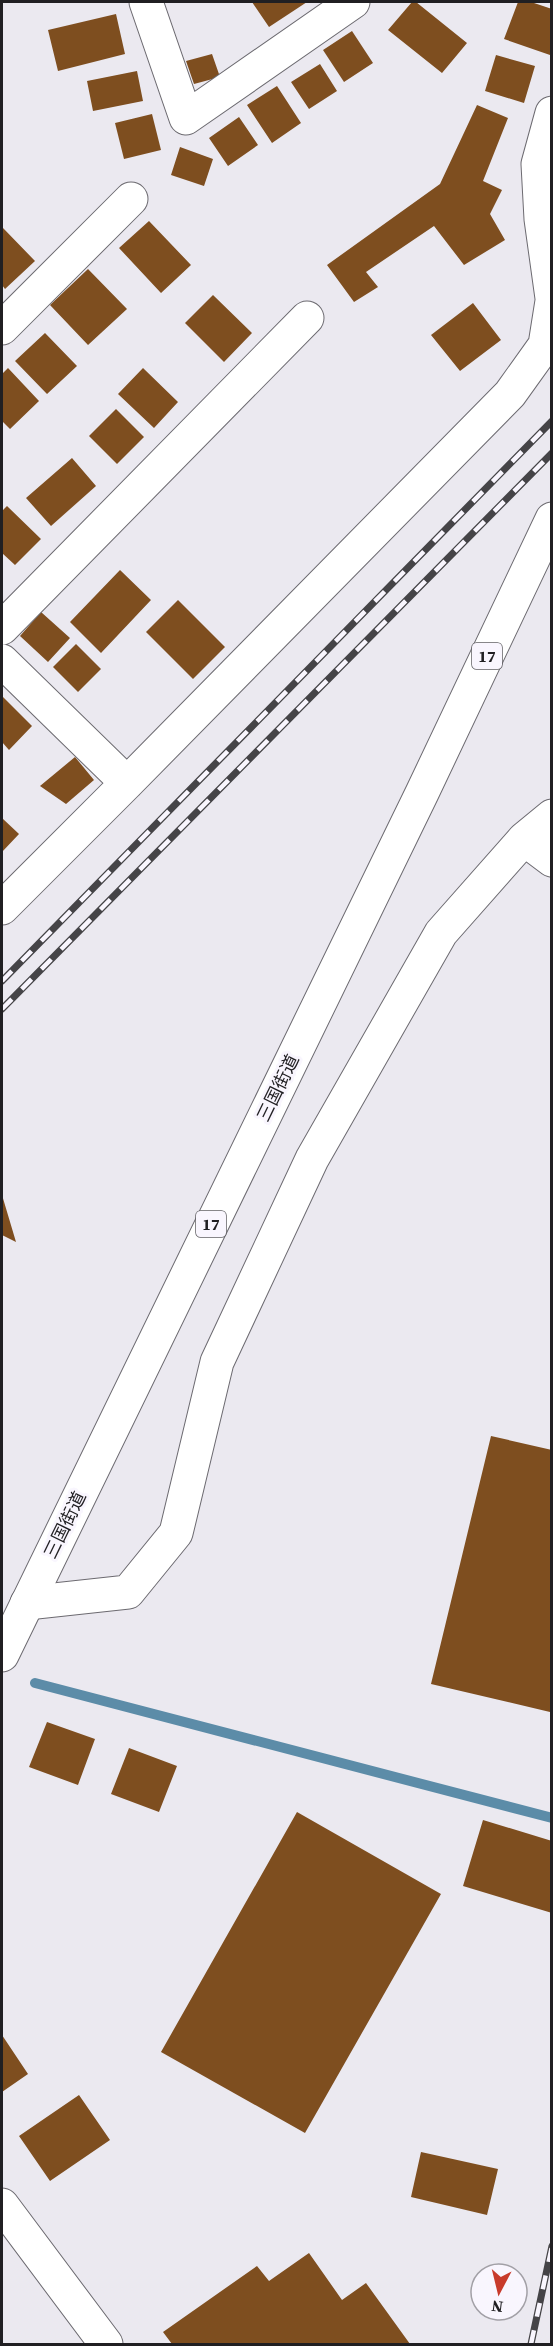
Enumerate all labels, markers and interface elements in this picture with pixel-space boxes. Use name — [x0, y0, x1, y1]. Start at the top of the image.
road number: 17 — [472, 643, 502, 669]
street label: 三国街道 — [251, 1050, 305, 1126]
road number: 17 — [196, 1211, 226, 1237]
street label: 三国街道 — [38, 1487, 92, 1563]
north arrow — [469, 2262, 529, 2322]
text: N — [490, 2295, 504, 2319]

